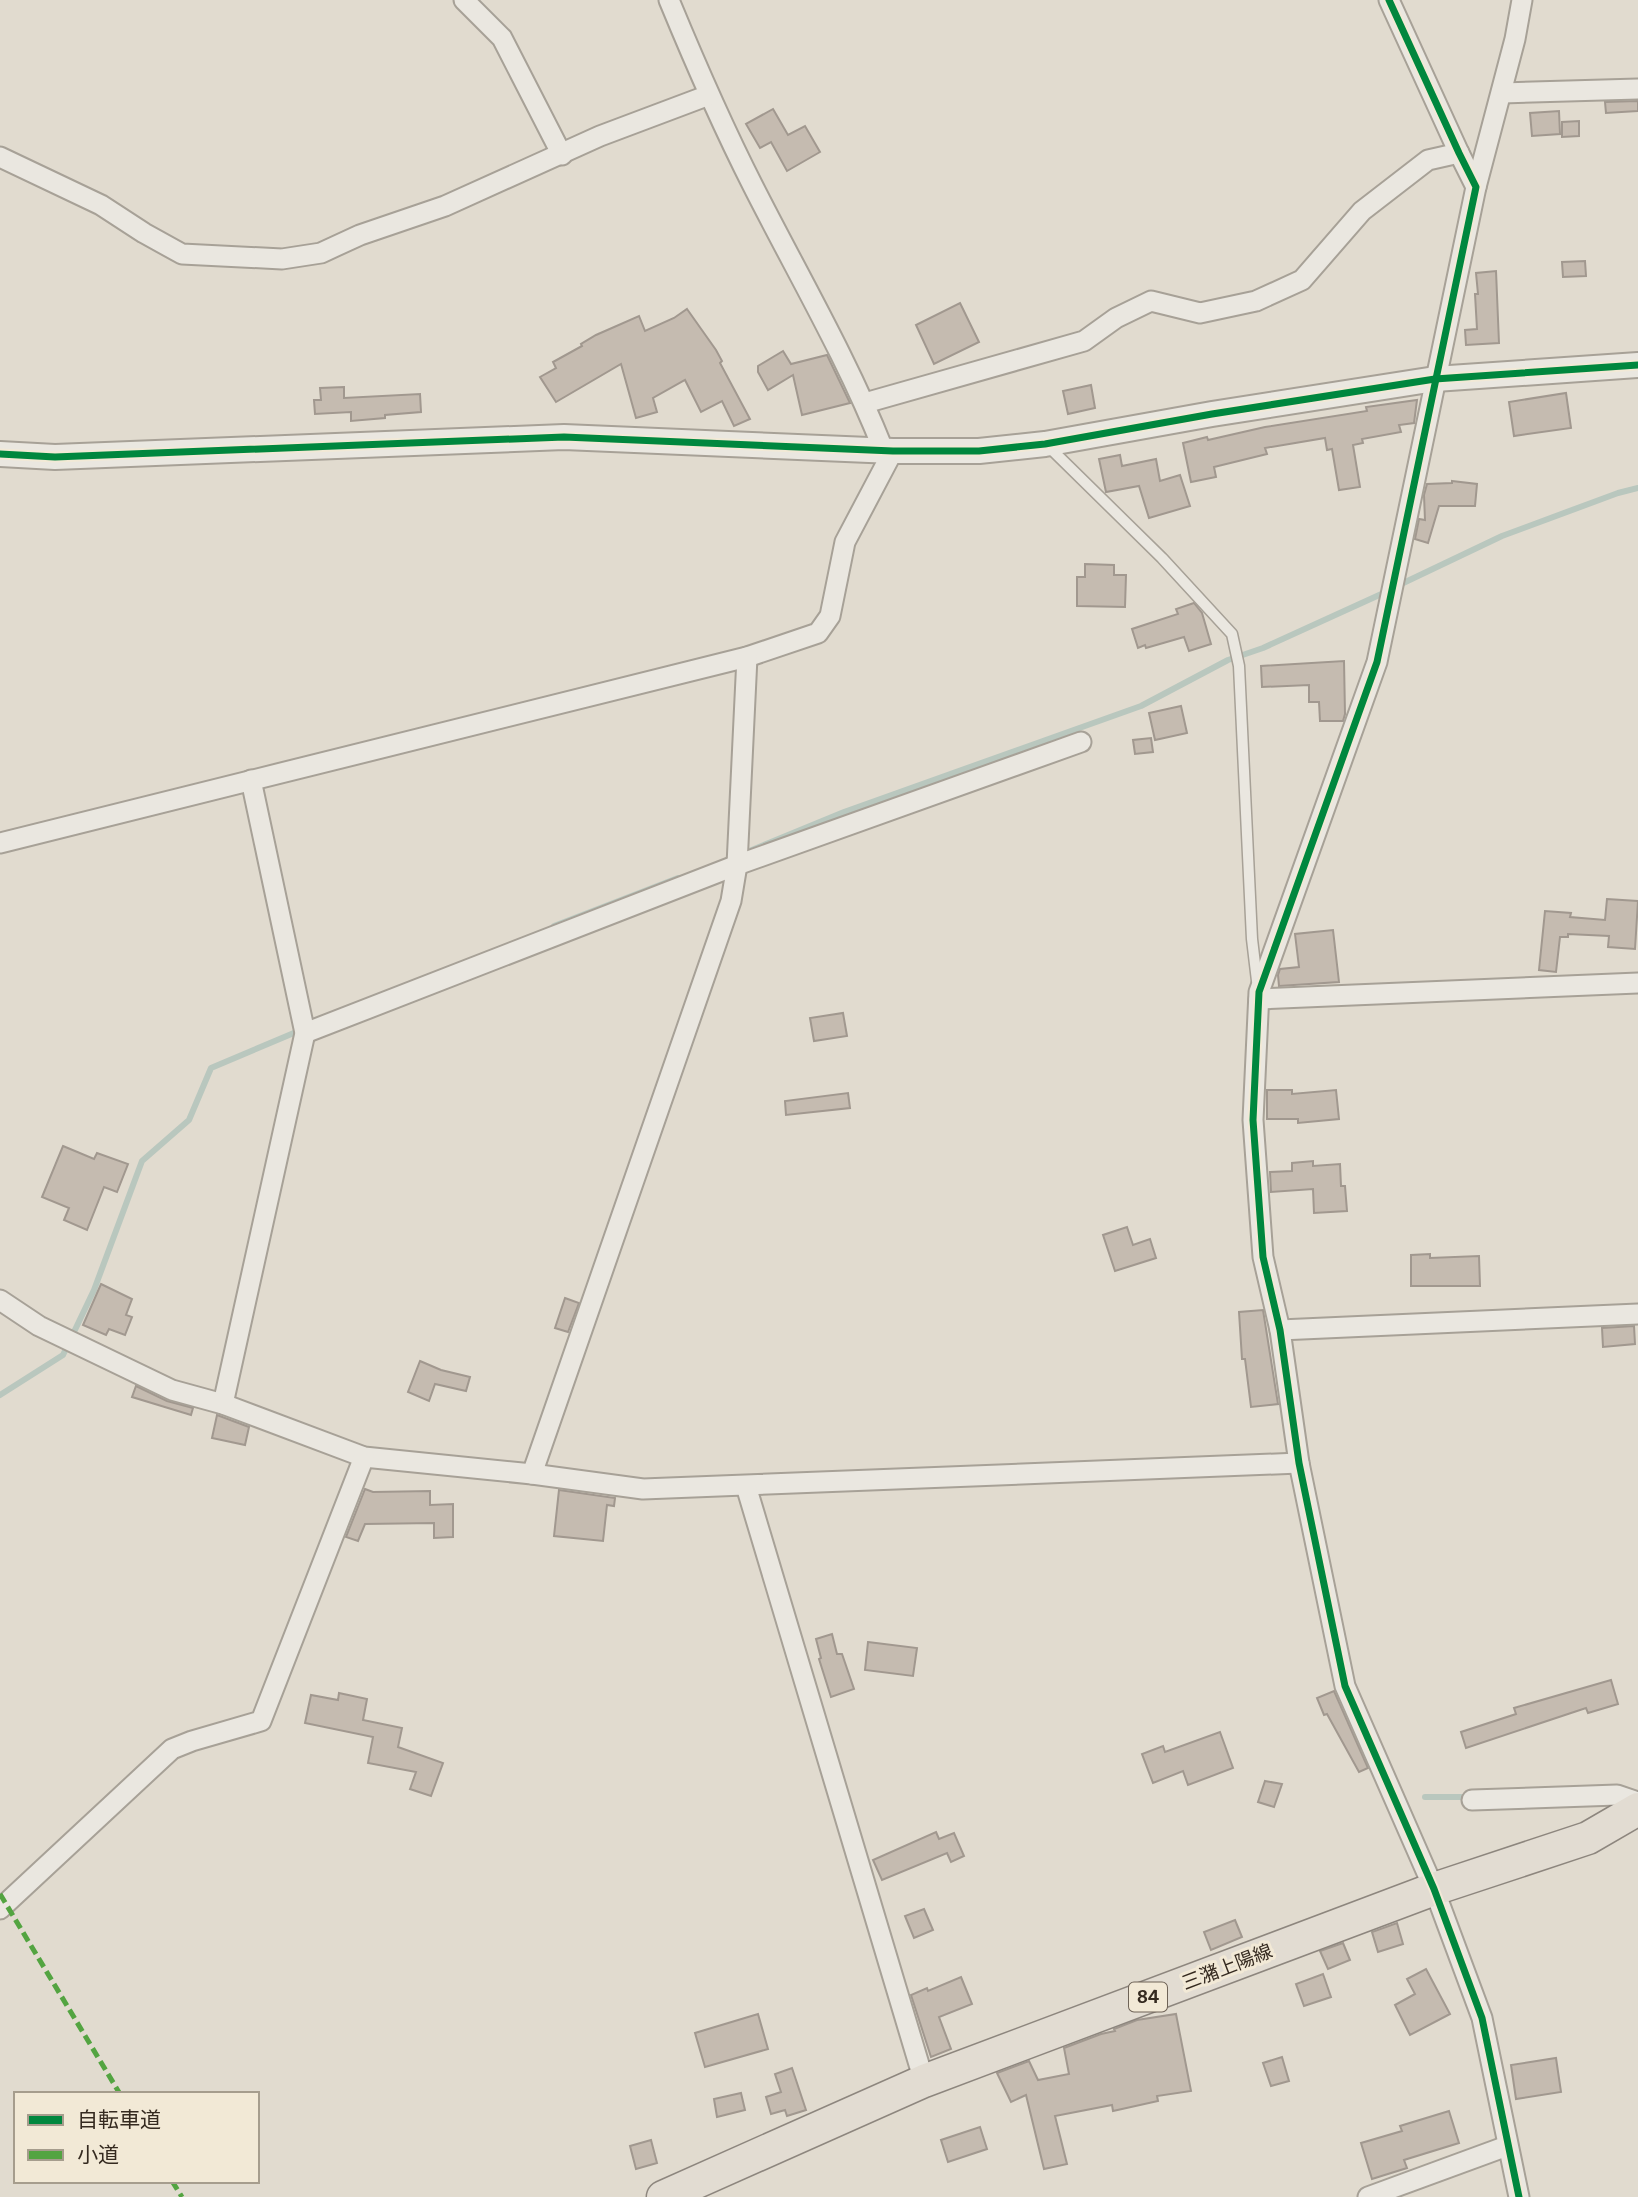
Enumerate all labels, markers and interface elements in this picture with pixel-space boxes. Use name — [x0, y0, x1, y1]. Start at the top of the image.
street label: 三潴上陽線 — [1179, 1939, 1275, 1995]
road number: 84 — [1129, 1982, 1167, 2011]
legend — [14, 2092, 259, 2183]
text: 自転車道 — [77, 2107, 161, 2133]
text: 小道 — [77, 2142, 119, 2168]

